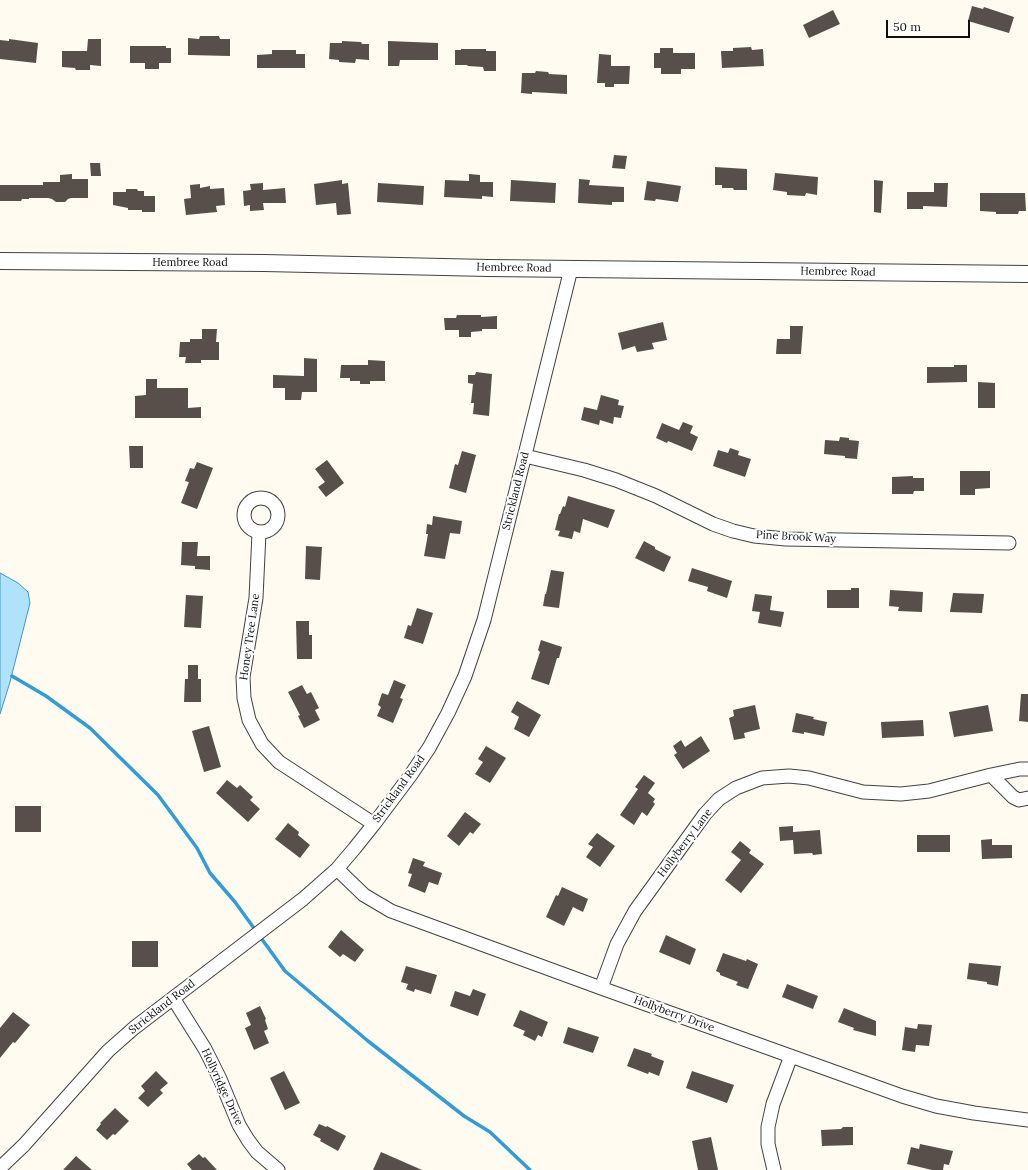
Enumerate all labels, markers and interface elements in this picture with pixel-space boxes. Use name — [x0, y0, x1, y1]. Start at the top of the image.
scale bar — [888, 12, 972, 38]
text: 50 m — [893, 19, 921, 34]
street label: Hembree Road — [152, 256, 228, 270]
street label: Hembree Road — [476, 261, 552, 275]
street label: Hembree Road — [800, 265, 876, 279]
street label: Strickland Road — [500, 450, 532, 532]
street label: Pine Brook Way — [756, 528, 836, 546]
street label: Honey Tree Lane — [237, 593, 263, 681]
street label: Strickland Road — [370, 753, 428, 825]
street label: Hollyberry Lane — [655, 806, 715, 880]
street label: Strickland Road — [126, 977, 198, 1037]
street label: Hollyberry Drive — [632, 993, 716, 1035]
street label: Hollyridge Drive — [198, 1046, 246, 1128]

